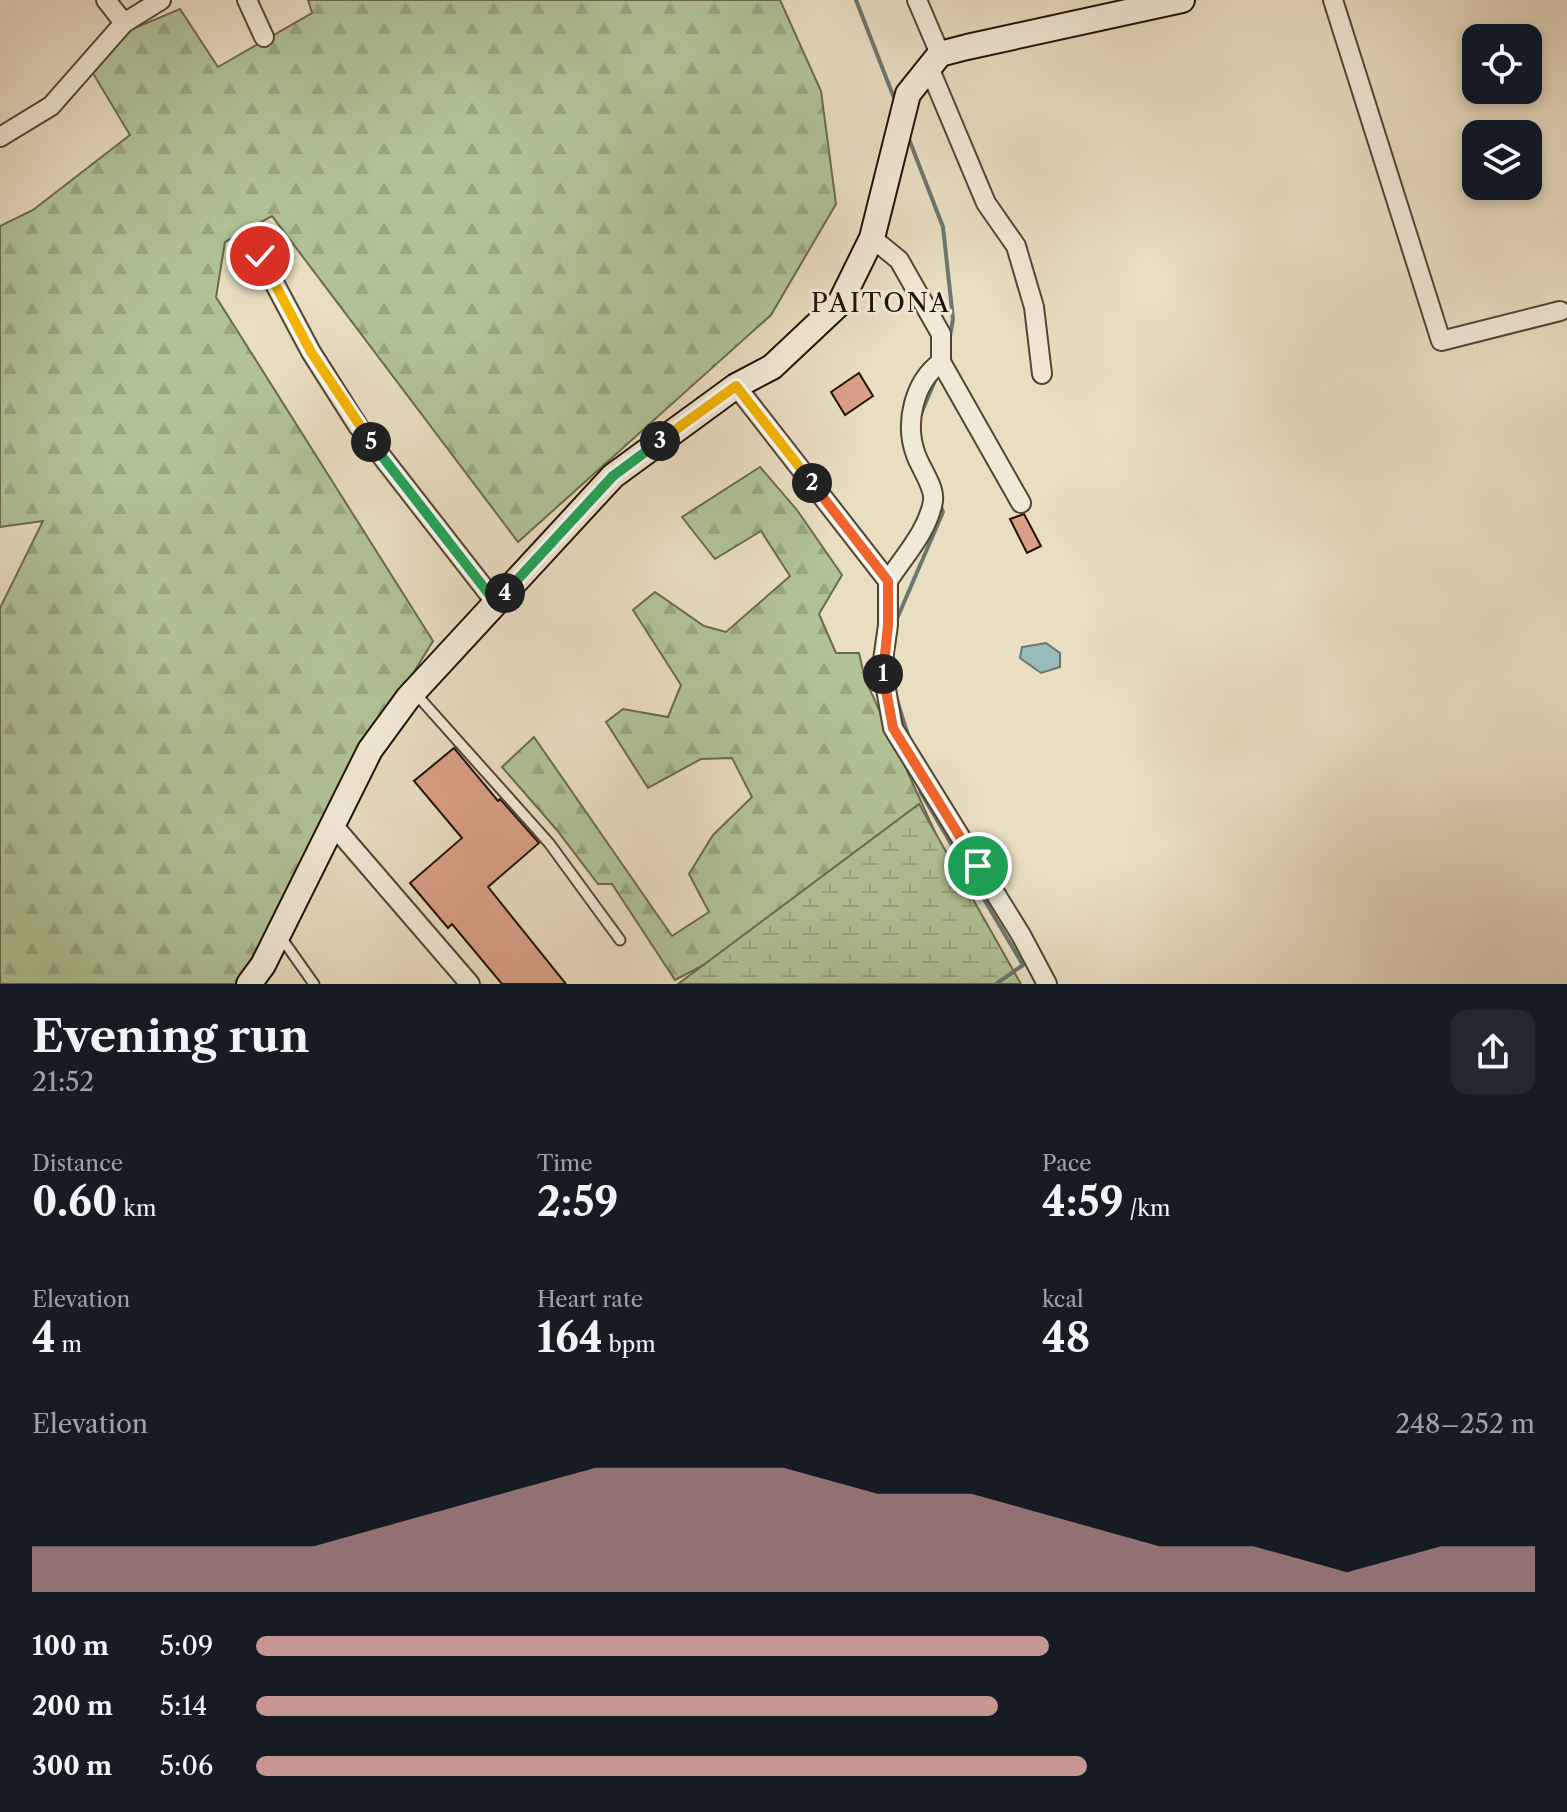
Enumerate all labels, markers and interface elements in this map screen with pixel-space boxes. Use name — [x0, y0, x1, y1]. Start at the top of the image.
map controls — [1462, 24, 1542, 200]
button: locate — [1462, 24, 1542, 104]
button: layers — [1462, 120, 1542, 200]
pin — [226, 222, 294, 290]
icon: check — [238, 234, 282, 278]
district label: PAITONA — [811, 287, 951, 319]
pin: 3 — [640, 421, 680, 461]
pin: 5 — [351, 422, 391, 462]
text: 3 — [654, 427, 666, 454]
text: 5 — [365, 428, 377, 455]
pin: 2 — [792, 463, 832, 503]
text: 2 — [806, 469, 819, 496]
pin: 4 — [485, 573, 525, 613]
text: 4 — [498, 579, 512, 606]
pin: 1 — [863, 654, 903, 694]
text: 1 — [878, 660, 888, 687]
pin — [944, 832, 1012, 900]
icon: arrive — [956, 844, 1000, 888]
text: Evening run — [32, 1009, 309, 1063]
button: share — [1451, 1010, 1535, 1094]
text: 21:52 — [32, 1066, 94, 1098]
text: Distance — [32, 1150, 123, 1177]
text: Time — [537, 1150, 593, 1177]
text: Pace — [1042, 1150, 1092, 1177]
text: 0.60 — [32, 1177, 117, 1226]
text: 2:59 — [537, 1177, 618, 1226]
text: 4:59 — [1042, 1177, 1124, 1226]
text: km — [117, 1195, 157, 1222]
text: /km — [1124, 1195, 1171, 1222]
text: Elevation — [32, 1286, 130, 1313]
text: Heart rate — [537, 1286, 643, 1313]
text: kcal — [1042, 1286, 1084, 1313]
text: 4 — [32, 1313, 56, 1362]
text: 164 — [537, 1313, 603, 1362]
text: 48 — [1042, 1313, 1090, 1362]
text: m — [56, 1331, 82, 1358]
text: bpm — [603, 1331, 656, 1358]
text: Elevation — [32, 1408, 148, 1440]
text: 248–252 m — [1395, 1408, 1535, 1440]
text: 100 m — [32, 1630, 109, 1662]
text: 5:09 — [160, 1630, 213, 1662]
text: 200 m — [32, 1690, 113, 1722]
text: 5:14 — [160, 1690, 207, 1722]
text: 300 m — [32, 1750, 112, 1782]
text: 5:06 — [160, 1750, 213, 1782]

